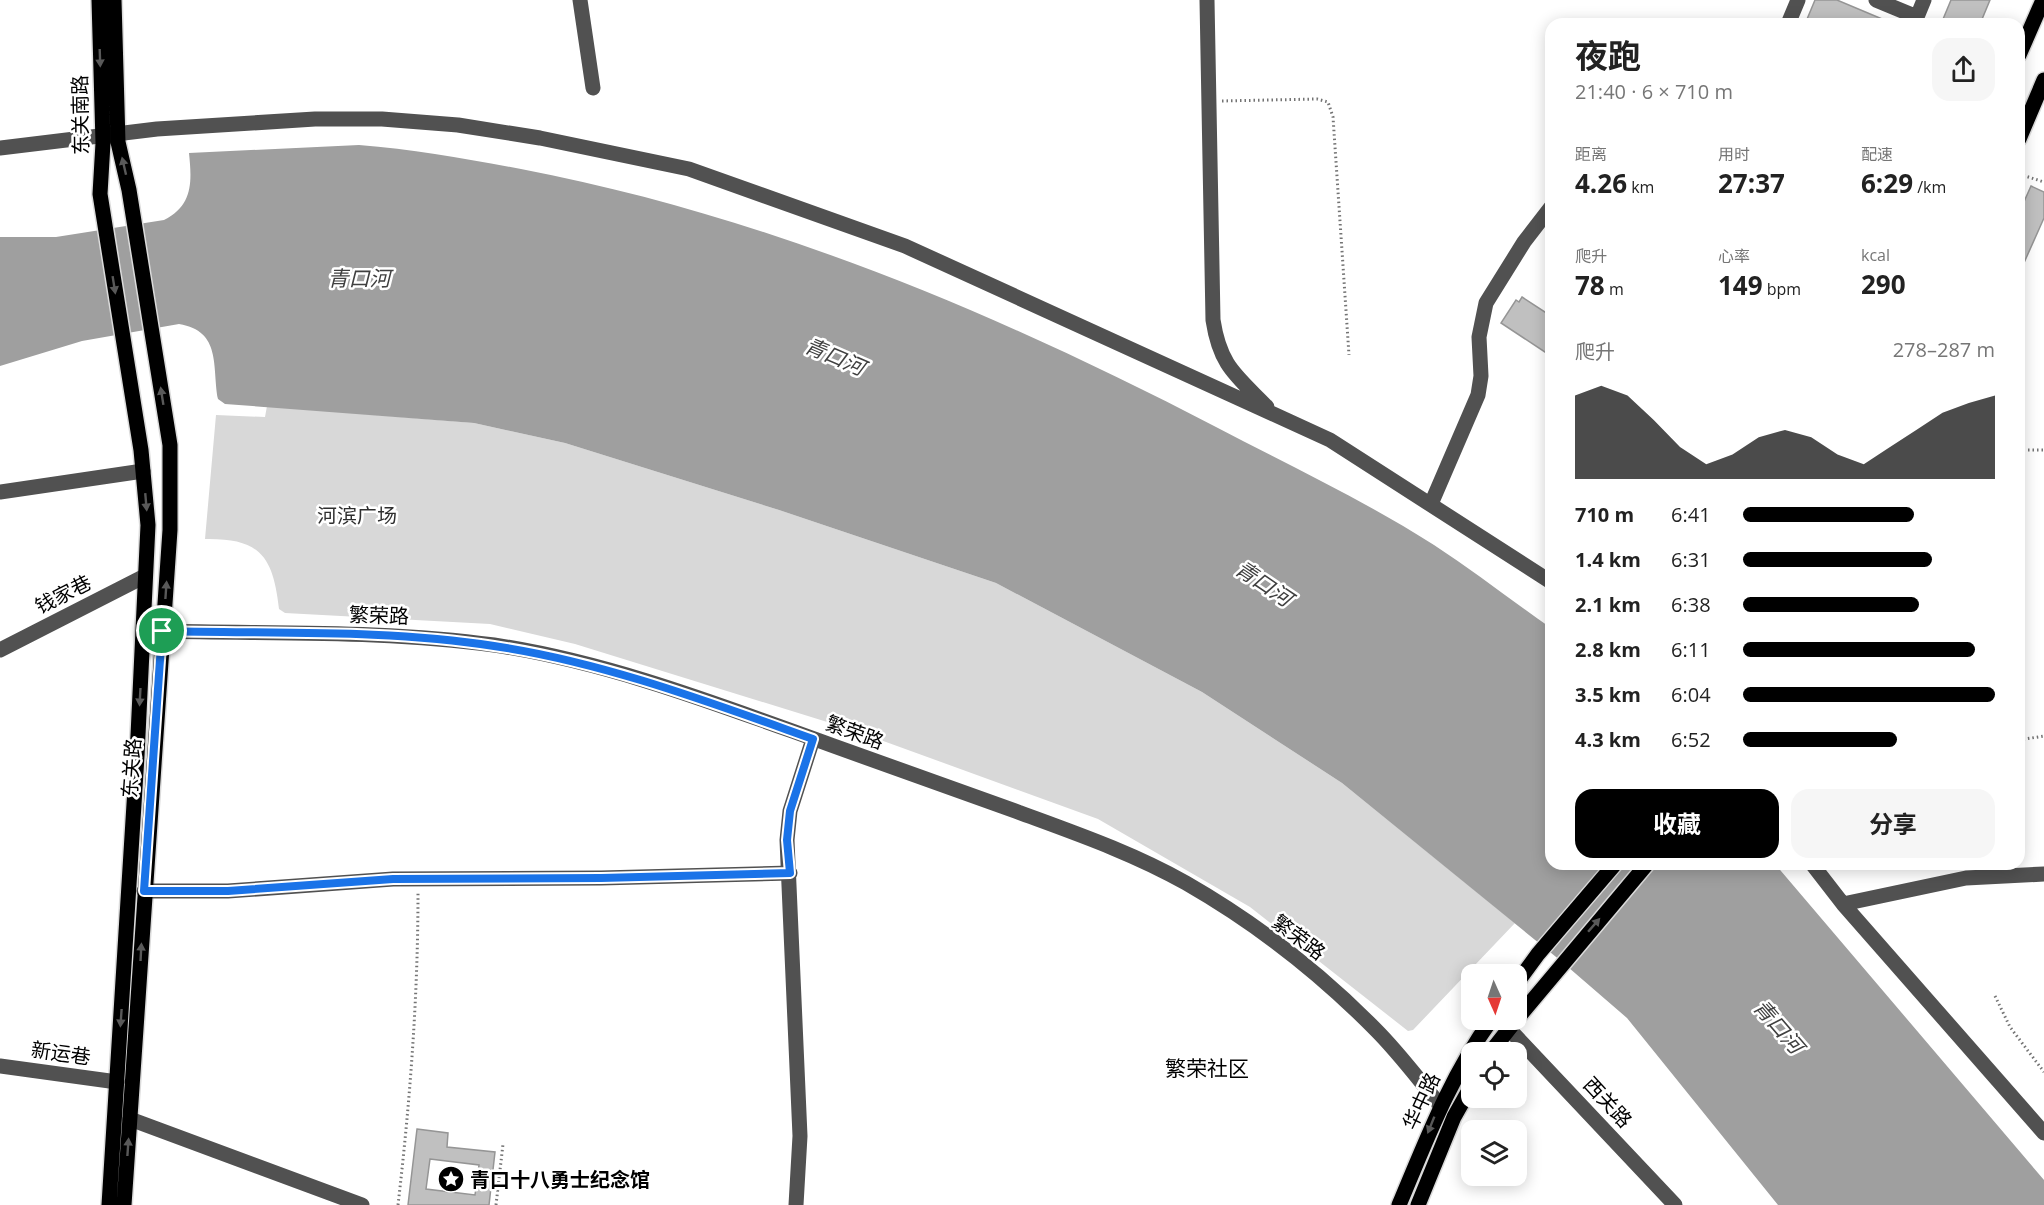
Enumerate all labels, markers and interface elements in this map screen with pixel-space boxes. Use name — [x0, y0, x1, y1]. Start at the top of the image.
text: 夜跑 — [1575, 33, 1641, 78]
button: share — [1932, 38, 1995, 101]
one-way arrow — [95, 49, 105, 68]
street label: 东关南路 — [66, 75, 94, 155]
text: 21:40 · 6 × 710 m — [1575, 78, 1733, 105]
text: 距离 — [1575, 143, 1607, 165]
text: 用时 — [1718, 143, 1750, 165]
text: 配速 — [1861, 143, 1893, 165]
one-way arrow — [118, 157, 128, 176]
text: 4.26 — [1575, 165, 1627, 201]
text: 27:37 — [1718, 165, 1785, 201]
text: 6:29 — [1861, 165, 1913, 201]
text: km — [1627, 176, 1654, 198]
text: /km — [1913, 176, 1946, 198]
text: kcal — [1861, 244, 1890, 266]
text: 爬升 — [1575, 245, 1607, 267]
text: 心率 — [1718, 245, 1750, 267]
water label: 青口河 — [328, 264, 394, 292]
text: 290 — [1861, 266, 1906, 302]
text: 78 — [1575, 267, 1605, 303]
text: 149 — [1718, 267, 1763, 303]
one-way arrow — [110, 275, 119, 294]
text: m — [1605, 278, 1624, 300]
text: bpm — [1763, 278, 1801, 300]
water label: 青口河 — [801, 331, 873, 383]
text: 278–287 m — [1893, 336, 1995, 363]
text: 爬升 — [1575, 338, 1615, 365]
one-way arrow — [157, 386, 166, 405]
one-way arrow — [141, 493, 151, 512]
text: 710 m — [1575, 501, 1634, 528]
text: 6:41 — [1671, 501, 1711, 528]
park label: 河滨广场 — [317, 502, 397, 529]
text: 1.4 km — [1575, 546, 1641, 573]
text: 6:31 — [1671, 546, 1711, 573]
water label: 青口河 — [1230, 554, 1301, 614]
street label: 钱家巷 — [30, 568, 96, 620]
one-way arrow — [161, 580, 170, 599]
text: 2.1 km — [1575, 591, 1641, 618]
text: 6:38 — [1671, 591, 1711, 618]
street label: 繁荣路 — [349, 600, 409, 630]
pin — [136, 605, 187, 656]
icon: arrive — [145, 614, 178, 647]
text: 2.8 km — [1575, 636, 1641, 663]
text: 6:11 — [1671, 636, 1711, 663]
text: 3.5 km — [1575, 681, 1641, 708]
text: 6:04 — [1671, 681, 1711, 708]
one-way arrow — [135, 688, 144, 707]
street label: 繁荣路 — [822, 709, 888, 755]
text: 4.3 km — [1575, 726, 1641, 753]
text: 6:52 — [1671, 726, 1711, 753]
street label: 东关路 — [115, 737, 147, 799]
button: 收藏 — [1575, 789, 1779, 858]
button: 分享 — [1791, 789, 1995, 858]
street label: 繁荣路 — [1267, 908, 1331, 966]
one-way arrow — [1588, 917, 1601, 933]
one-way arrow — [136, 943, 145, 962]
north arrow — [1461, 964, 1527, 1030]
map controls — [1461, 964, 1527, 1186]
water label: 青口河 — [1748, 993, 1813, 1062]
one-way arrow — [116, 1008, 126, 1027]
street label: 新运巷 — [29, 1035, 93, 1071]
button: locate — [1461, 1042, 1527, 1108]
district label: 繁荣社区 — [1165, 1054, 1249, 1082]
street label: 华中路 — [1396, 1068, 1446, 1134]
street label: 西关路 — [1578, 1071, 1638, 1133]
one-way arrow — [1426, 1117, 1436, 1135]
button: layers — [1461, 1120, 1527, 1186]
one-way arrow — [124, 1137, 133, 1156]
place icon: 青口十八勇士纪念馆 — [436, 1164, 466, 1194]
place label: 青口十八勇士纪念馆 — [470, 1166, 650, 1193]

